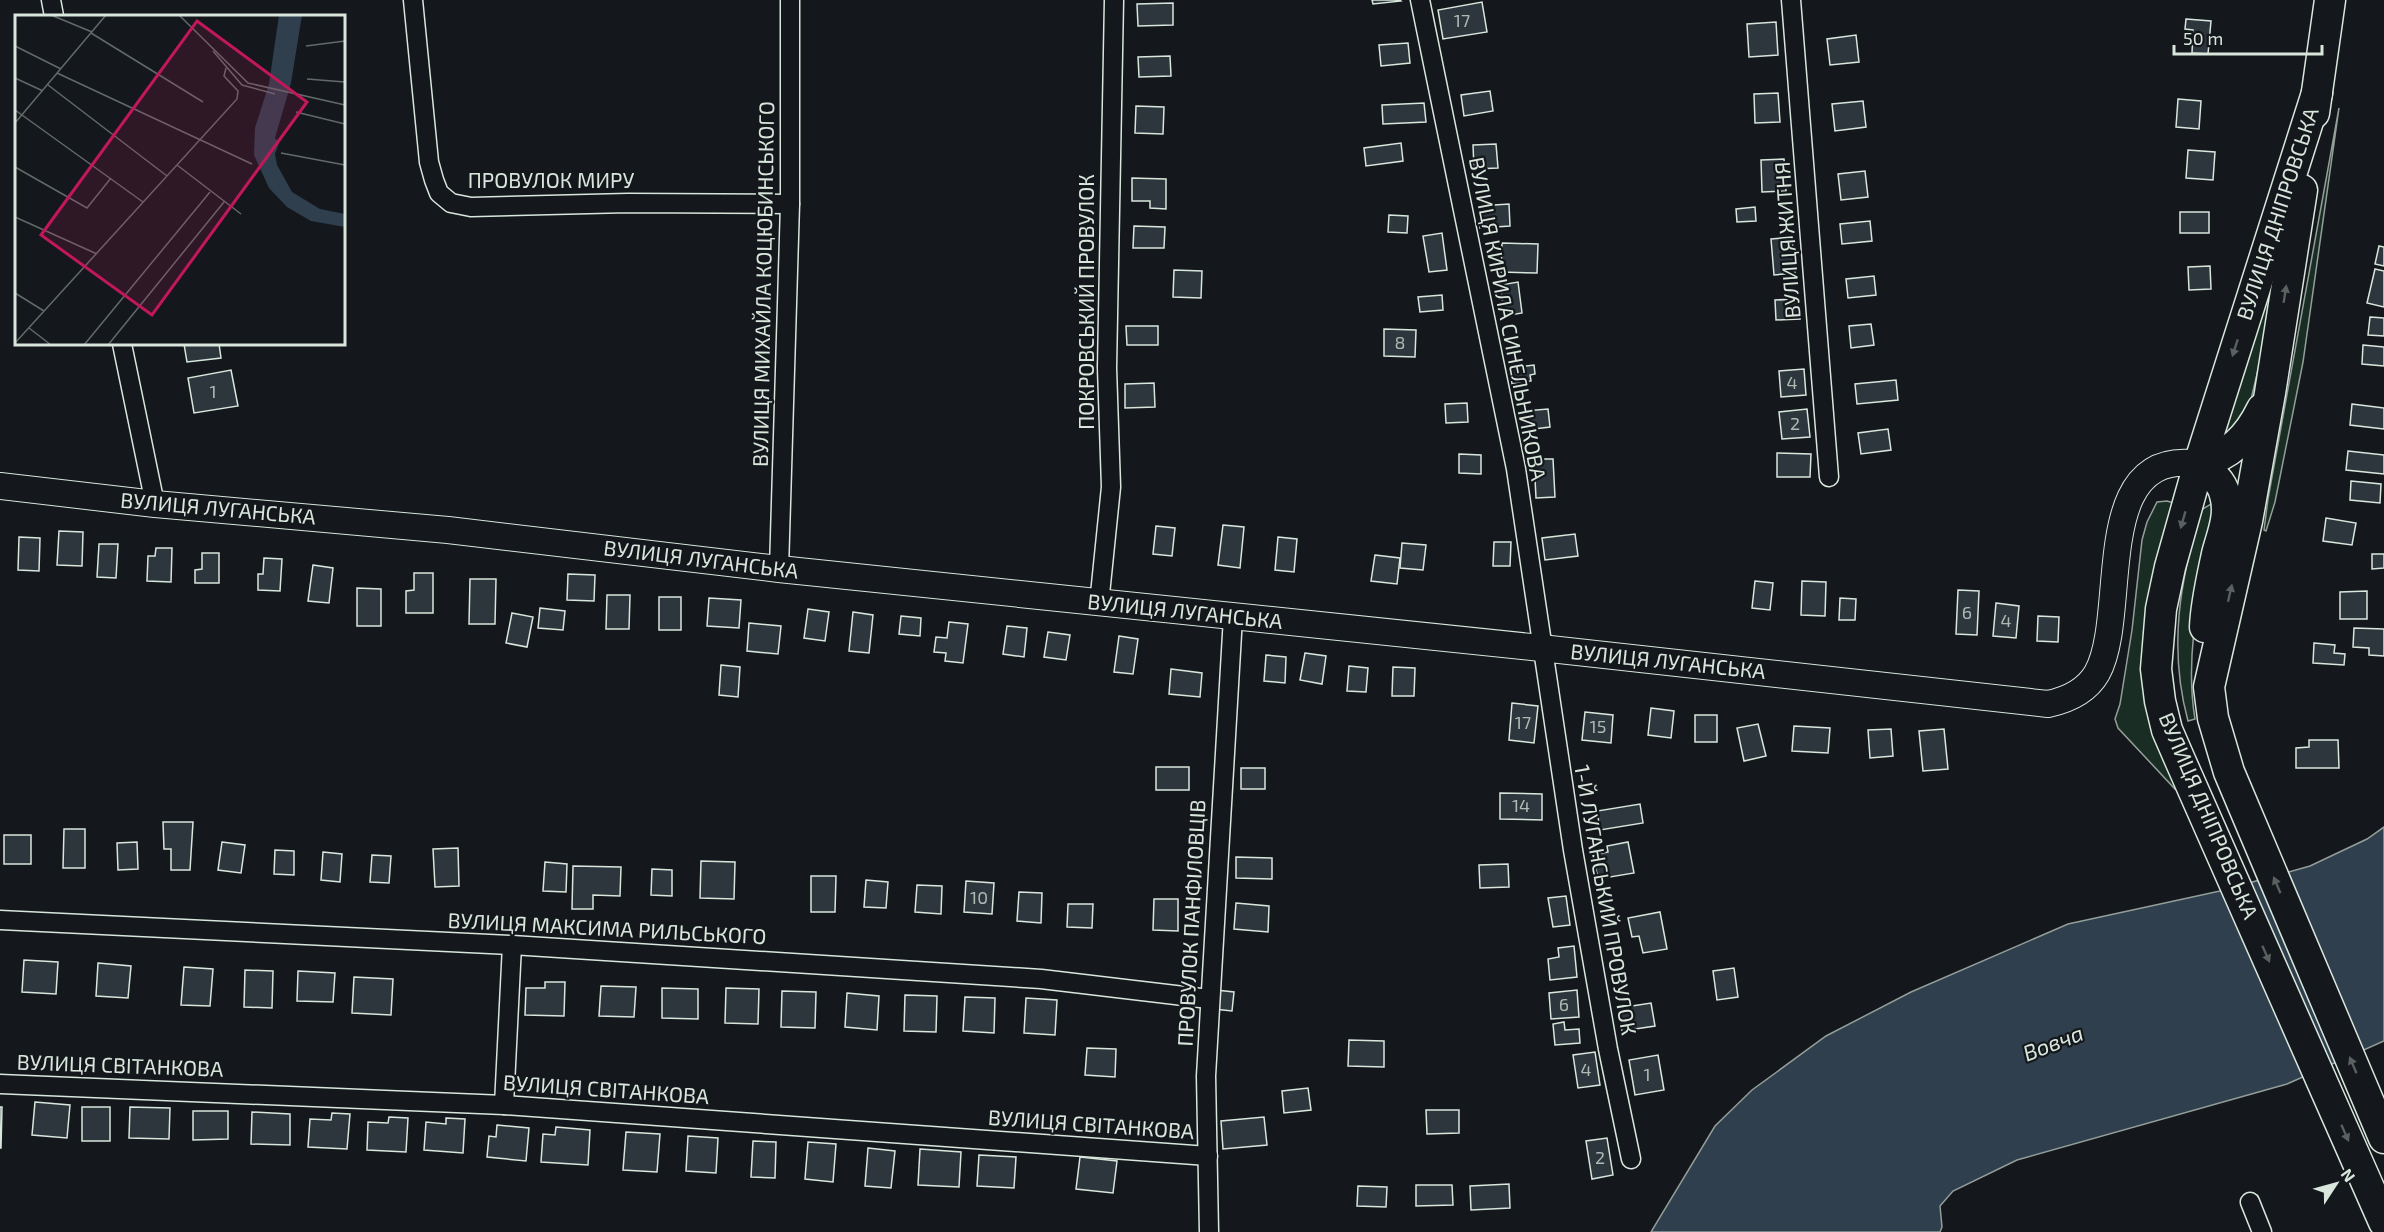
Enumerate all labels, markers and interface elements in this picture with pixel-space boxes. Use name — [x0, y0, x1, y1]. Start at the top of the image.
house number: 17 — [1454, 9, 1470, 31]
inset map — [15, 15, 345, 345]
scale bar — [2174, 18, 2322, 56]
text: 50 m — [2183, 27, 2223, 49]
street label: ВУЛИЦЯ МИХАЙЛА КОЦЮБИНСЬКОГО — [747, 101, 778, 467]
street label: ВУЛИЦЯ ДНІПРОВСЬКА — [2230, 104, 2323, 323]
street label: ВУЛИЦЯ КИРИЛА СИНЕЛЬНИКОВА — [1465, 155, 1552, 483]
street label: ВУЛИЦЯ ЖИТНЯ — [1769, 161, 1804, 319]
street label: ПРОВУЛОК МИРУ — [468, 167, 634, 192]
street label: ПОКРОВСЬКИЙ ПРОВУЛОК — [1073, 174, 1098, 430]
one-way arrow — [2281, 284, 2290, 303]
house number: 8 — [1395, 331, 1405, 353]
one-way arrow — [2230, 339, 2240, 357]
house number: 4 — [1786, 371, 1798, 393]
house number: 1 — [209, 380, 217, 402]
house number: 2 — [1790, 412, 1800, 434]
street label: ВУЛИЦЯ ЛУГАНСЬКА — [119, 487, 317, 529]
one-way arrow — [2178, 511, 2187, 529]
street label: ВУЛИЦЯ ЛУГАНСЬКА — [602, 534, 800, 583]
one-way arrow — [2226, 584, 2236, 602]
street label: ВУЛИЦЯ ЛУГАНСЬКА — [1086, 588, 1284, 633]
house number: 6 — [1962, 601, 1972, 623]
house number: 4 — [2000, 609, 2012, 631]
street label: ВУЛИЦЯ ЛУГАНСЬКА — [1569, 638, 1767, 683]
street label: ВУЛИЦЯ ДНІПРОВСЬКА — [2155, 708, 2264, 922]
house number: 17 — [1515, 711, 1531, 733]
house number: 15 — [1590, 715, 1606, 737]
street label: 1-Й ЛУГАНСЬКИЙ ПРОВУЛОК — [1570, 763, 1643, 1037]
house number: 14 — [1512, 794, 1530, 816]
street label: ПРОВУЛОК ПАНФІЛОВЦІВ — [1172, 799, 1209, 1047]
one-way arrow — [2272, 876, 2281, 894]
house number: 10 — [970, 886, 988, 908]
street label: ВУЛИЦЯ МАКСИМА РИЛЬСЬКОГО — [447, 907, 767, 948]
one-way arrow — [2261, 946, 2271, 964]
house number: 6 — [1559, 993, 1569, 1015]
water label: Вовча — [2019, 1019, 2086, 1065]
street label: ВУЛИЦЯ СВІТАНКОВА — [16, 1048, 224, 1081]
one-way arrow — [2348, 1055, 2358, 1073]
house number: 4 — [1580, 1058, 1592, 1080]
house number: 1 — [1643, 1063, 1651, 1085]
street label: ВУЛИЦЯ СВІТАНКОВА — [502, 1069, 710, 1108]
street label: ВУЛИЦЯ СВІТАНКОВА — [987, 1104, 1195, 1143]
one-way arrow — [2340, 1124, 2349, 1141]
house number: 2 — [1595, 1146, 1605, 1168]
north arrow — [2306, 1154, 2366, 1214]
text: N — [2337, 1165, 2360, 1185]

